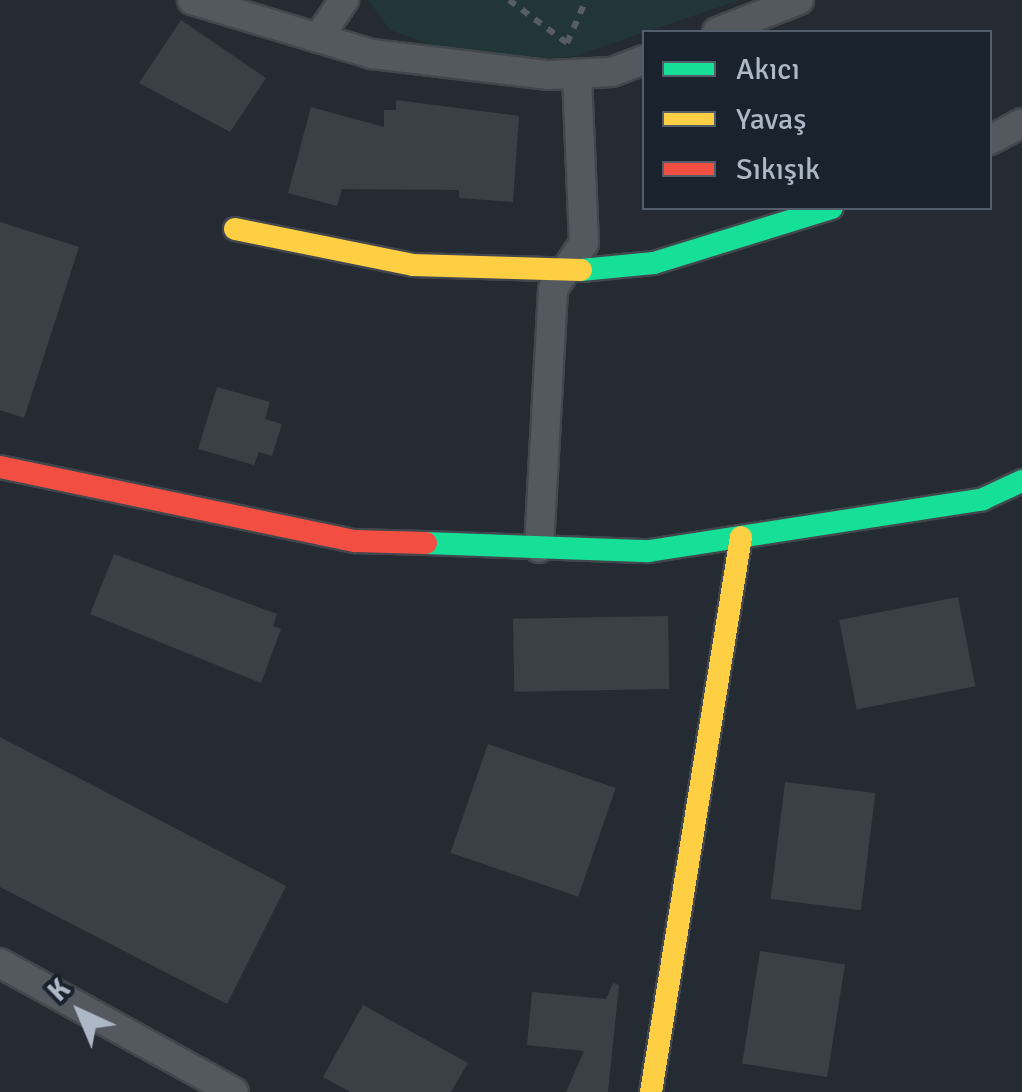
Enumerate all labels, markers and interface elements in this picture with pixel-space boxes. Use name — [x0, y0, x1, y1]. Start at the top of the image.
legend — [642, 30, 992, 210]
text: Akıcı — [736, 51, 800, 88]
text: Yavaş — [736, 101, 806, 138]
text: Sıkışık — [736, 151, 820, 188]
north arrow — [30, 962, 130, 1062]
text: K — [41, 972, 77, 1009]

